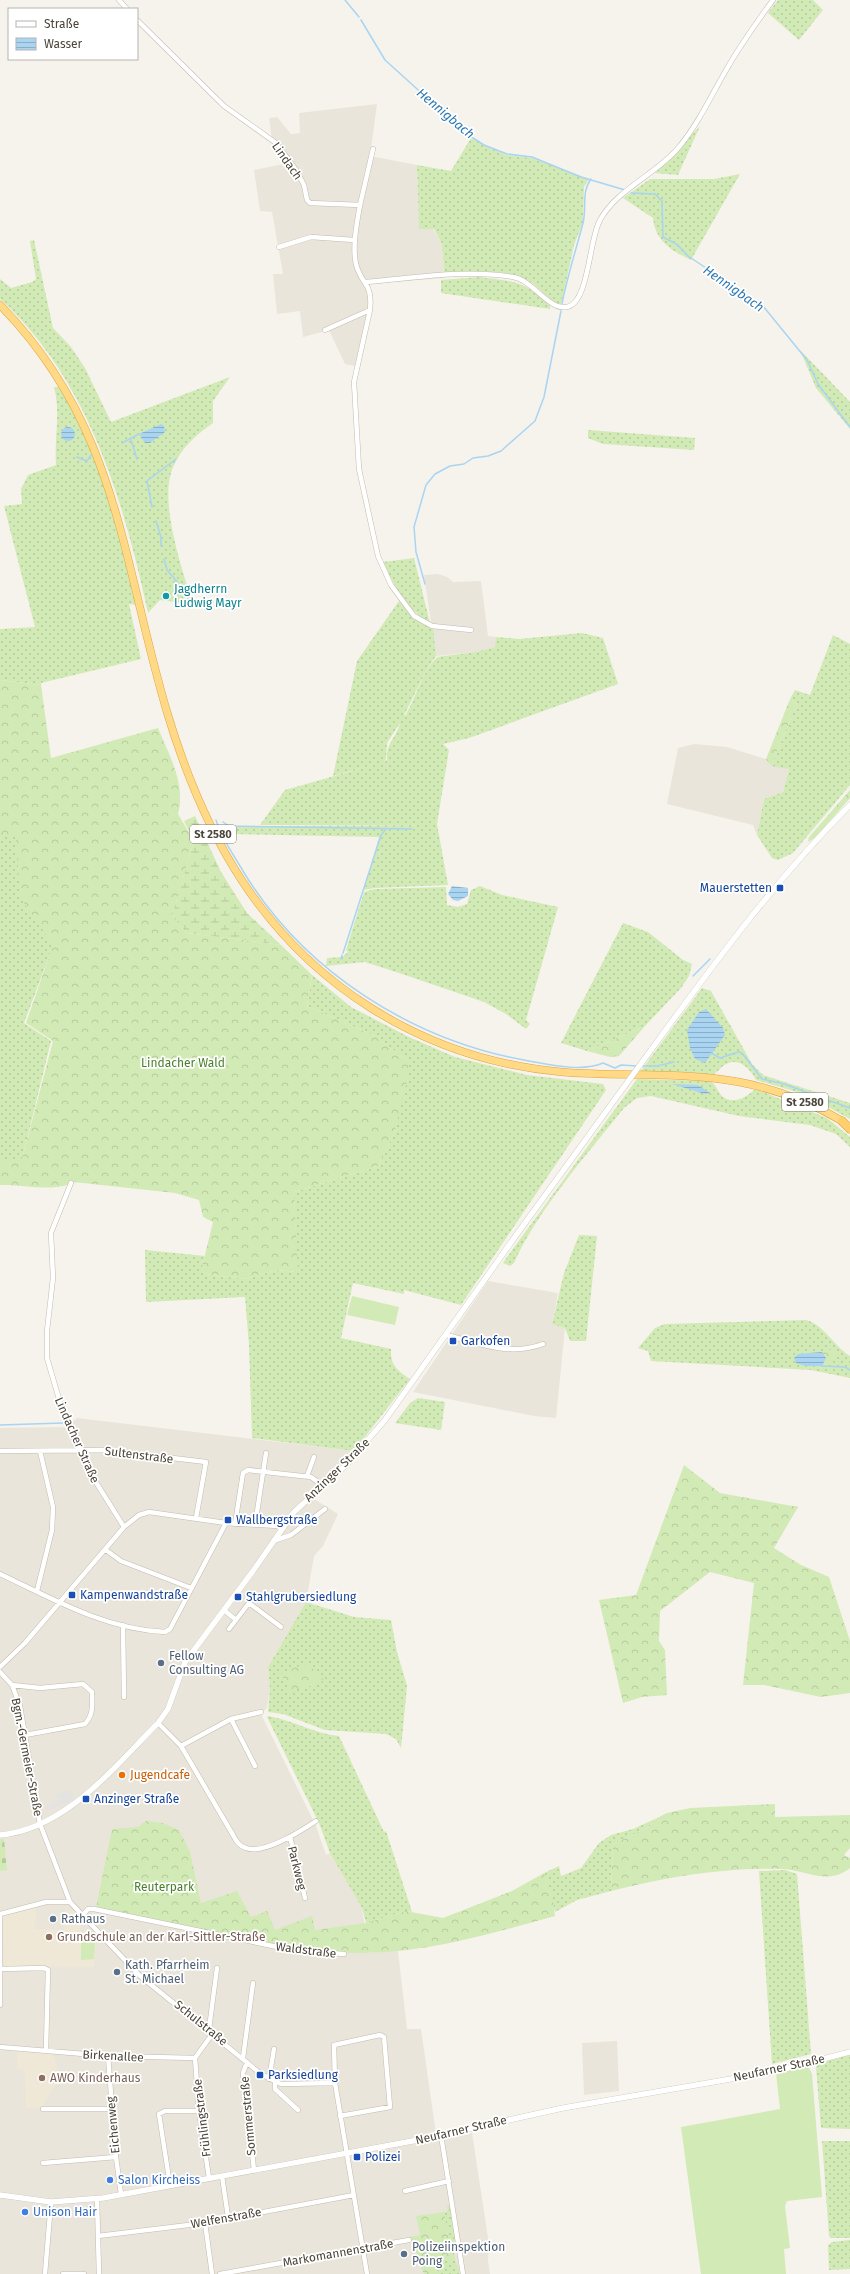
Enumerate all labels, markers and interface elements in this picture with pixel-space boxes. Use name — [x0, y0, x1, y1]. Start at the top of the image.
legend — [8, 8, 138, 60]
text: Straße — [44, 17, 79, 31]
text: Wasser — [44, 37, 83, 51]
water label: Hennigbach — [414, 85, 477, 142]
street label: Lindach — [269, 139, 305, 183]
water label: Hennigbach — [701, 262, 767, 315]
place label: Jagdherrn Ludwig Mayr — [174, 582, 242, 610]
marker: Jagdherrn Ludwig Mayr — [161, 591, 171, 601]
road number: St 2580 — [190, 825, 236, 843]
place label: Mauerstetten — [700, 881, 772, 895]
marker: Mauerstetten — [775, 883, 785, 893]
park label: Lindacher Wald — [141, 1056, 225, 1070]
road number: St 2580 — [782, 1093, 828, 1111]
place label: Garkofen — [461, 1334, 510, 1348]
marker: Garkofen — [448, 1336, 458, 1346]
street label: Lindacher Straße — [52, 1395, 102, 1485]
street label: Anzinger Straße — [301, 1435, 373, 1505]
street label: Sultenstraße — [104, 1444, 174, 1466]
place label: Wallbergstraße — [236, 1513, 318, 1527]
marker: Wallbergstraße — [223, 1515, 233, 1525]
place label: Kampenwandstraße — [80, 1588, 188, 1602]
marker: Kampenwandstraße — [67, 1590, 77, 1600]
place label: Stahlgrubersiedlung — [246, 1590, 357, 1604]
marker: Stahlgrubersiedlung — [233, 1592, 243, 1602]
place label: Fellow Consulting AG — [169, 1649, 244, 1677]
marker: Fellow Consulting AG — [156, 1658, 166, 1668]
street label: Bgm.-Germeier-Straße — [9, 1697, 45, 1817]
place label: Jugendcafe — [130, 1768, 190, 1782]
marker: Jugendcafe — [117, 1770, 127, 1780]
place label: Anzinger Straße — [94, 1792, 179, 1806]
marker: Anzinger Straße — [81, 1794, 91, 1804]
street label: Parkweg — [285, 1844, 309, 1892]
park label: Reuterpark — [134, 1880, 195, 1894]
place label: Rathaus — [61, 1912, 106, 1926]
marker: Rathaus — [48, 1914, 58, 1924]
place label: Grundschule an der Karl-Sittler-Straße — [57, 1930, 265, 1944]
marker: Grundschule an der Karl-Sittler-Straße — [44, 1932, 54, 1942]
street label: Waldstraße — [275, 1939, 337, 1961]
place label: Kath. Pfarrheim St. Michael — [125, 1958, 210, 1986]
marker: Kath. Pfarrheim St. Michael — [112, 1967, 122, 1977]
street label: Schulstraße — [172, 1997, 230, 2049]
street label: Birkenallee — [82, 2047, 144, 2065]
street label: Neufarner Straße — [732, 2051, 826, 2085]
place label: Parksiedlung — [268, 2068, 339, 2082]
marker: Parksiedlung — [255, 2070, 265, 2080]
place label: AWO Kinderhaus — [50, 2071, 141, 2085]
marker: AWO Kinderhaus — [37, 2073, 47, 2083]
street label: Sommerstraße — [238, 2076, 258, 2156]
street label: Frühlingstraße — [190, 2078, 214, 2158]
street label: Eichenweg — [103, 2095, 122, 2154]
street label: Neufarner Straße — [414, 2113, 508, 2147]
place label: Polizei — [365, 2150, 401, 2164]
marker: Polizei — [352, 2152, 362, 2162]
place label: Salon Kircheiss — [118, 2173, 201, 2187]
marker: Salon Kircheiss — [105, 2175, 115, 2185]
place label: Unison Hair — [33, 2205, 97, 2219]
street label: Welfenstraße — [190, 2205, 262, 2231]
marker: Unison Hair — [20, 2207, 30, 2217]
street label: Markomannenstraße — [281, 2236, 395, 2270]
place label: Polizeiinspektion Poing — [412, 2240, 505, 2268]
marker: Polizeiinspektion Poing — [399, 2249, 409, 2259]

